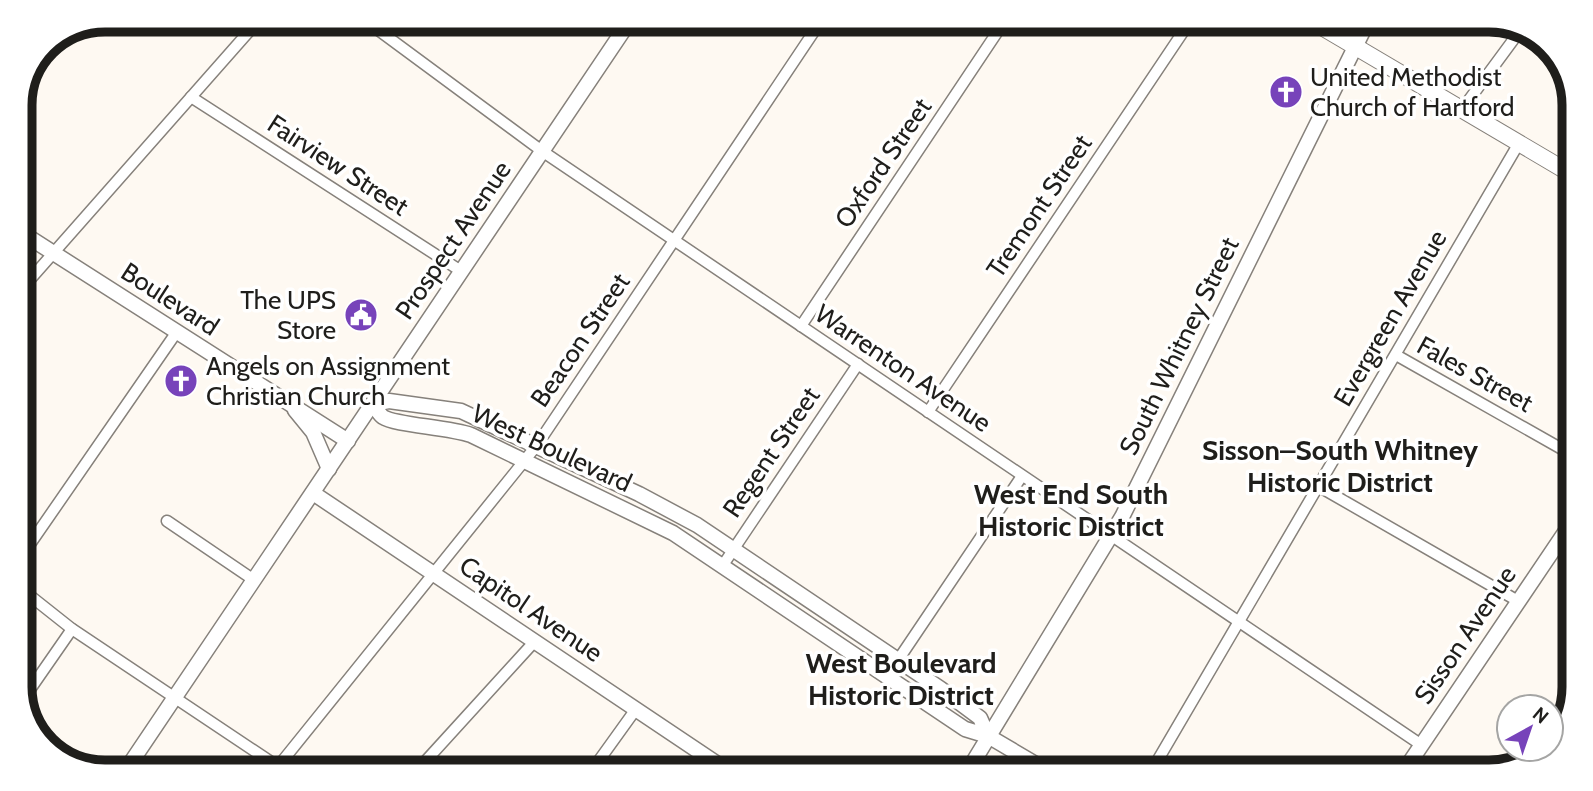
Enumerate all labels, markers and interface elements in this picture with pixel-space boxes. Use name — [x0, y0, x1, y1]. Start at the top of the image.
place label: United Methodist Church of Hartford — [1310, 61, 1515, 123]
church icon: United Methodist Church of Hartford — [1267, 73, 1305, 111]
street label: Oxford Street — [828, 92, 938, 234]
street label: Fairview Street — [262, 108, 415, 223]
street label: Tremont Street — [979, 128, 1099, 284]
street label: Prospect Avenue — [388, 155, 518, 325]
street label: Evergreen Avenue — [1327, 224, 1453, 412]
street label: South Whitney Street — [1112, 232, 1246, 460]
street label: Boulevard — [115, 256, 225, 342]
street label: Beacon Street — [524, 267, 637, 413]
place label: The UPS Store — [240, 284, 336, 346]
public building icon: The UPS Store — [342, 296, 380, 334]
street label: Warrenton Avenue — [809, 297, 997, 439]
street label: Fales Street — [1412, 329, 1539, 419]
place label: Angels on Assignment Christian Church — [206, 350, 450, 412]
church icon: Angels on Assignment Christian Church — [162, 362, 200, 400]
street label: Regent Street — [716, 380, 826, 523]
street label: West Boulevard — [467, 397, 637, 499]
district label: Sisson–South Whitney Historic District — [1202, 433, 1478, 499]
district label: West End South Historic District — [974, 477, 1168, 543]
street label: Capitol Avenue — [453, 549, 609, 669]
street label: Sisson Avenue — [1407, 560, 1523, 710]
district label: West Boulevard Historic District — [805, 646, 997, 712]
north arrow — [1495, 693, 1565, 763]
text: N — [1528, 702, 1553, 728]

